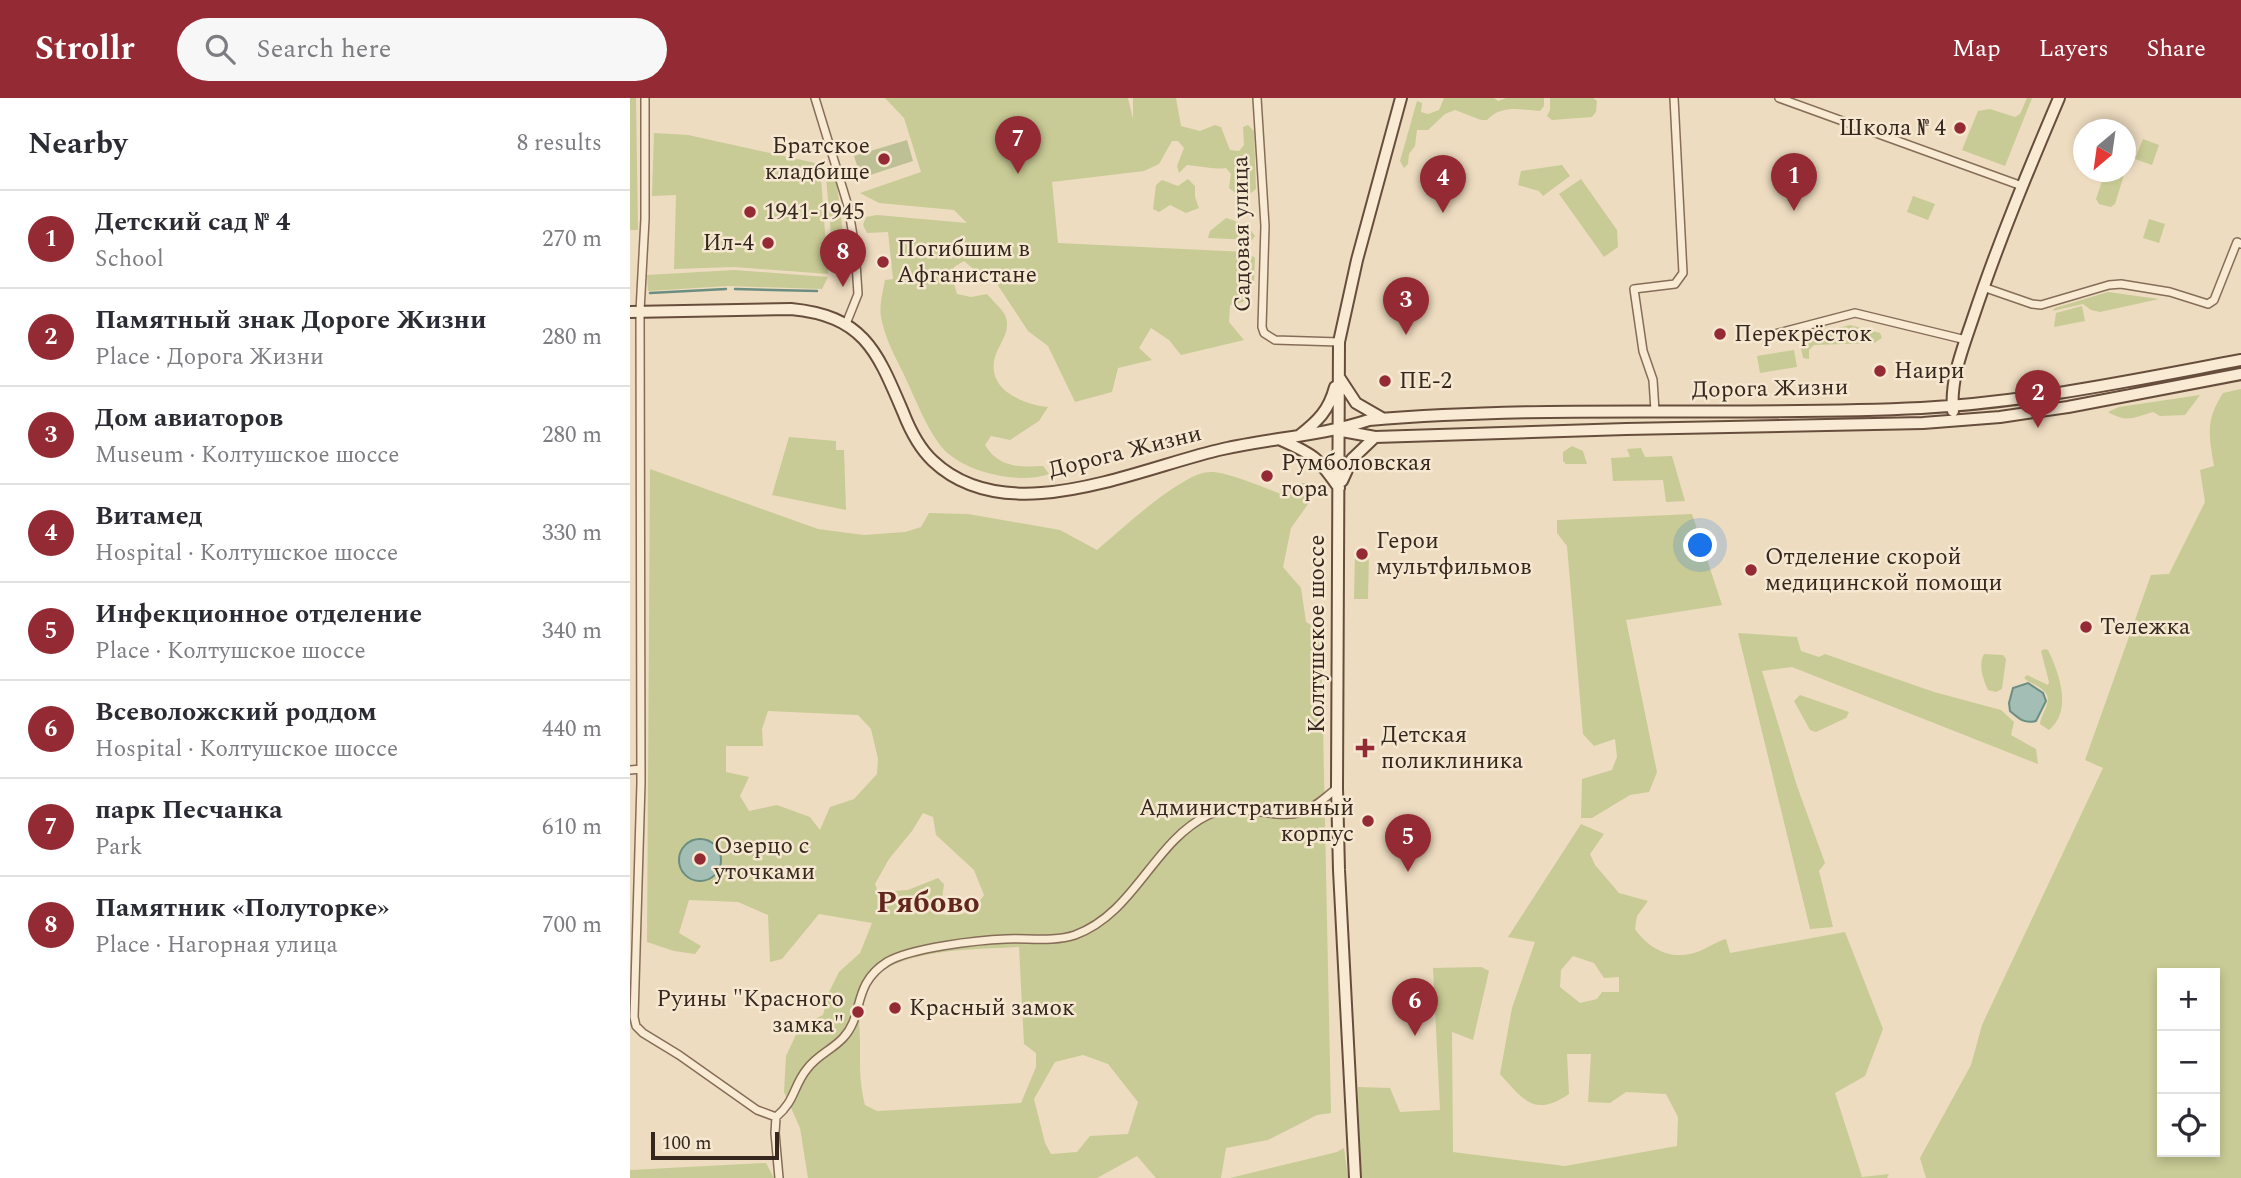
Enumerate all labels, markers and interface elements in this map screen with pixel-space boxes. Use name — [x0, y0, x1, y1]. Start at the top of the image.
search box — [177, 18, 667, 81]
text: Strollr — [35, 24, 135, 74]
text: Search here — [257, 29, 391, 69]
icon: search — [201, 30, 239, 68]
text: Map — [1952, 31, 2001, 67]
text: Layers — [2039, 31, 2109, 67]
text: Share — [2147, 31, 2206, 67]
place label: Школа № 4 — [1839, 111, 1946, 146]
pin: 7 — [995, 116, 1041, 174]
north arrow — [2073, 119, 2136, 182]
marker: Школа № 4 — [1952, 120, 1968, 136]
text: Nearby — [28, 121, 127, 167]
text: 8 results — [517, 126, 602, 161]
place label: Братское кладбище — [765, 129, 870, 190]
marker: Братское кладбище — [876, 151, 892, 167]
pin: 1 — [1771, 153, 1817, 211]
pin: 4 — [1420, 155, 1466, 213]
street label: Садовая улица — [1223, 156, 1261, 312]
place label: 1941-1945 — [764, 195, 865, 230]
text: Детский сад № 4 — [95, 202, 290, 242]
marker: 1941-1945 — [742, 204, 758, 220]
text: 1 — [45, 222, 57, 257]
text: 270 m — [542, 222, 602, 257]
place label: Ил-4 — [703, 226, 754, 261]
pin: 8 — [820, 229, 866, 287]
place label: Погибшим в Афганистане — [897, 232, 1037, 293]
marker: Ил-4 — [760, 235, 776, 251]
text: School — [95, 242, 164, 277]
marker: Погибшим в Афганистане — [875, 254, 891, 270]
pin: 3 — [1383, 277, 1429, 335]
text: Памятный знак Дороге Жизни — [95, 300, 487, 340]
place label: Перекрёсток — [1734, 317, 1872, 352]
text: 2 — [45, 320, 57, 355]
text: 280 m — [542, 320, 602, 355]
marker: Перекрёсток — [1712, 326, 1728, 342]
text: Place · Дорога Жизни — [95, 340, 324, 375]
place label: Наири — [1894, 354, 1965, 389]
marker: Наири — [1872, 363, 1888, 379]
place label: ПЕ-2 — [1399, 364, 1452, 399]
street label: Дорога Жизни — [1691, 370, 1849, 408]
pin: 2 — [2015, 370, 2061, 428]
marker: ПЕ-2 — [1377, 373, 1393, 389]
text: Дом авиаторов — [95, 398, 283, 438]
street label: Дорога Жизни — [1045, 416, 1205, 488]
text: 3 — [45, 418, 57, 453]
text: 280 m — [542, 418, 602, 453]
text: Museum · Колтушское шоссе — [95, 438, 400, 473]
place label: Румболовская гора — [1281, 446, 1432, 507]
marker: Румболовская гора — [1259, 468, 1275, 484]
text: Витамед — [95, 496, 203, 536]
text: 4 — [45, 516, 57, 551]
text: 330 m — [542, 516, 602, 551]
place label: Герои мультфильмов — [1376, 524, 1532, 585]
your location — [1683, 528, 1717, 562]
street label: Колтушское шоссе — [1300, 535, 1335, 733]
text: Hospital · Колтушское шоссе — [95, 536, 398, 571]
place label: Отделение скорой медицинской помощи — [1765, 540, 2002, 601]
marker: Герои мультфильмов — [1354, 546, 1370, 562]
marker: Отделение скорой медицинской помощи — [1743, 562, 1759, 578]
text: Инфекционное отделение — [95, 594, 422, 634]
place label: Тележка — [2100, 610, 2190, 645]
text: 5 — [45, 614, 57, 649]
text: 340 m — [542, 614, 602, 649]
marker: Тележка — [2078, 619, 2094, 635]
text: Place · Колтушское шоссе — [95, 634, 366, 669]
text: Всеволожский роддом — [95, 692, 377, 732]
text: 6 — [45, 712, 57, 747]
text: 440 m — [542, 712, 602, 747]
place label: Детская поликлиника — [1381, 718, 1523, 779]
text: Hospital · Колтушское шоссе — [95, 732, 398, 767]
marker: Детская поликлиника — [1355, 738, 1375, 758]
text: парк Песчанка — [95, 790, 283, 830]
place label: Административный корпус — [1139, 791, 1354, 852]
text: 7 — [45, 810, 57, 845]
text: 610 m — [542, 810, 602, 845]
marker: Административный корпус — [1360, 813, 1376, 829]
pin: 5 — [1385, 814, 1431, 872]
place label: Озерцо с уточками — [713, 829, 815, 890]
text: Park — [95, 830, 142, 865]
marker: Озерцо с уточками — [692, 851, 708, 867]
district label: Рябово — [876, 880, 980, 926]
text: Памятник «Полуторке» — [95, 888, 389, 928]
text: 8 — [45, 908, 57, 943]
text: 700 m — [542, 908, 602, 943]
text: Place · Нагорная улица — [95, 928, 338, 963]
map controls — [2157, 968, 2220, 1157]
button: + — [2157, 968, 2220, 1031]
pin: 6 — [1392, 978, 1438, 1036]
place label: Руины "Красного замка" — [656, 982, 844, 1043]
place label: Красный замок — [909, 991, 1075, 1026]
marker: Красный замок — [887, 1000, 903, 1016]
marker: Руины "Красного замка" — [850, 1004, 866, 1020]
button: − — [2157, 1031, 2220, 1094]
button: locate — [2157, 1094, 2220, 1157]
scale bar — [651, 1129, 779, 1161]
text: 100 m — [662, 1129, 712, 1158]

